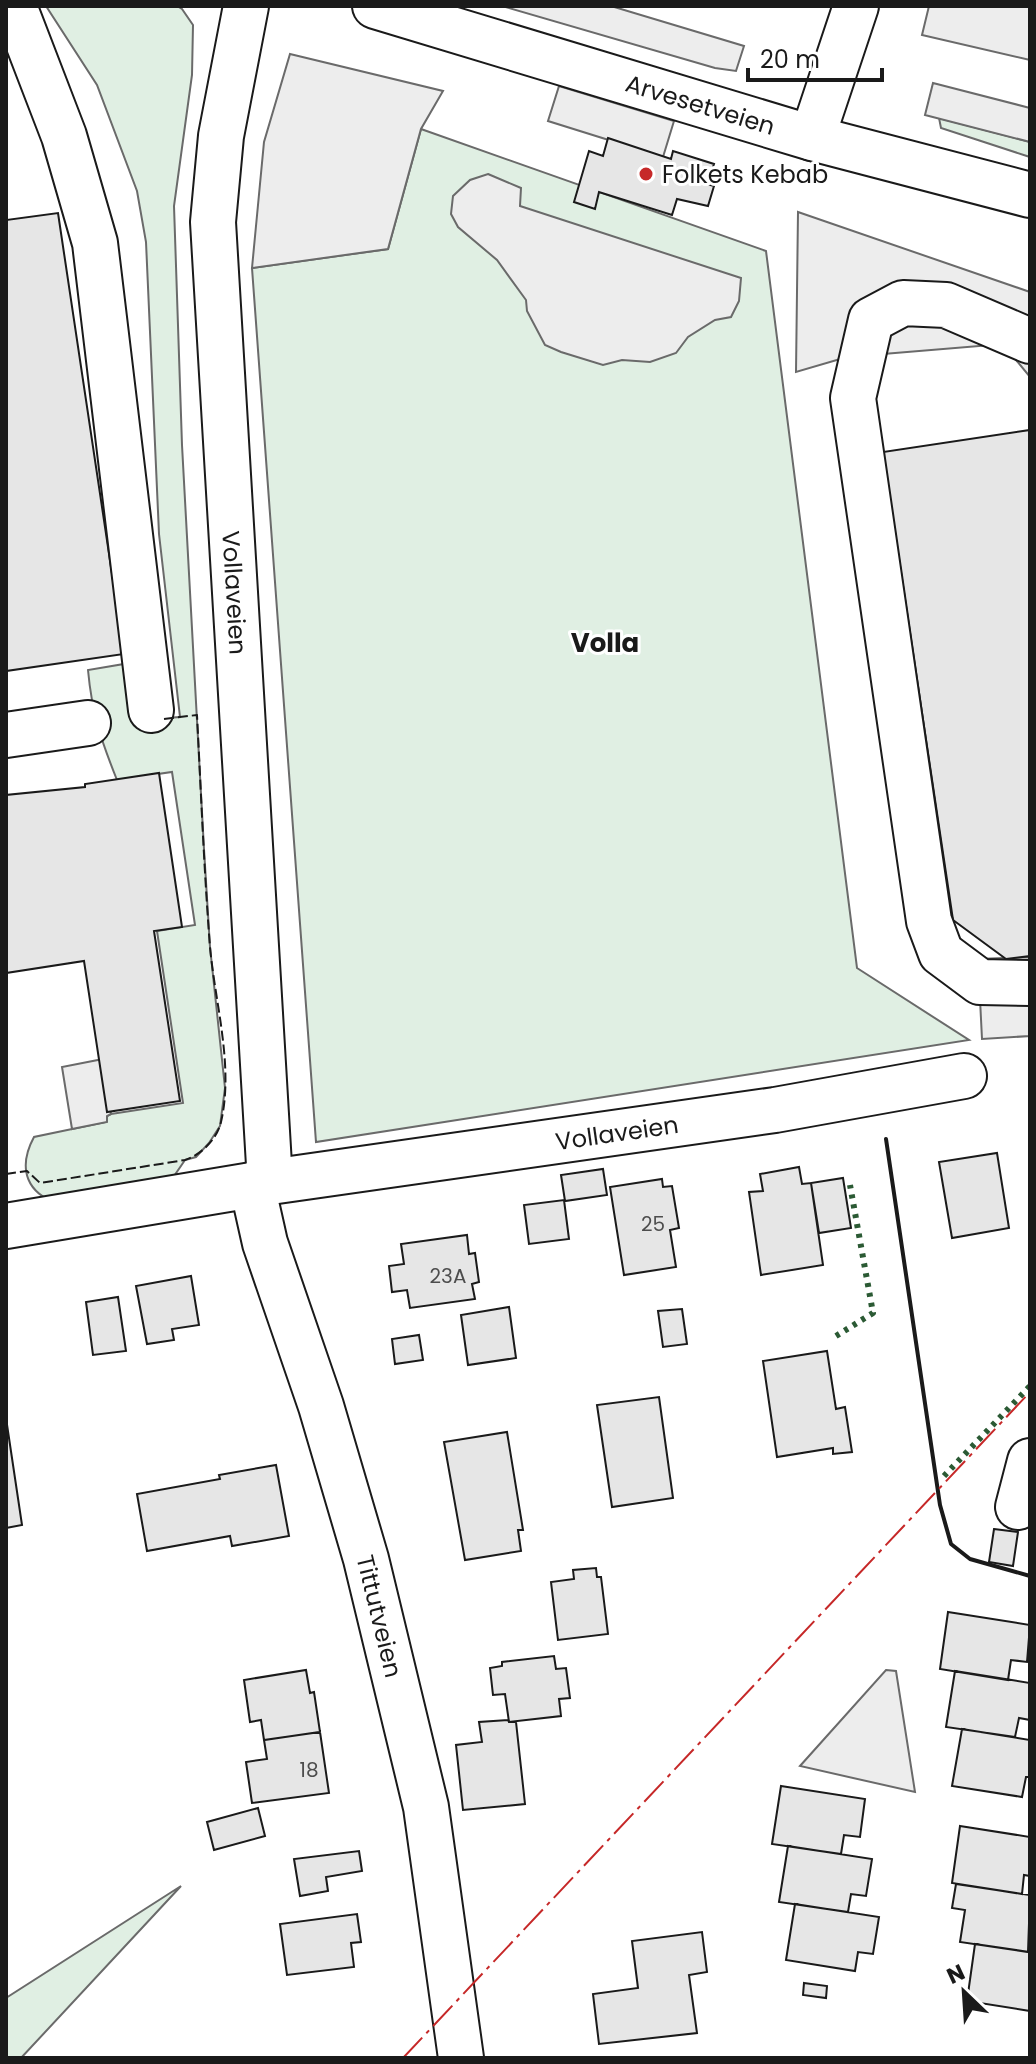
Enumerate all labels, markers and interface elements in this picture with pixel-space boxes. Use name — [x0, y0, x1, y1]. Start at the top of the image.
scale bar — [748, 32, 882, 82]
text: 20 m — [760, 43, 820, 76]
street label: Arvesetveien — [622, 66, 779, 142]
place label: Folkets Kebab — [662, 158, 828, 191]
marker: Folkets Kebab — [637, 165, 655, 183]
street label: Vollaveien — [215, 530, 255, 656]
district label: Volla — [571, 625, 639, 661]
street label: Vollaveien — [553, 1107, 681, 1158]
house number: 25 — [641, 1210, 665, 1238]
house number: 23A — [430, 1262, 466, 1290]
street label: Tittutveien — [349, 1551, 411, 1681]
house number: 18 — [299, 1756, 319, 1784]
north arrow — [924, 1952, 1004, 2032]
text: N — [942, 1957, 970, 1992]

